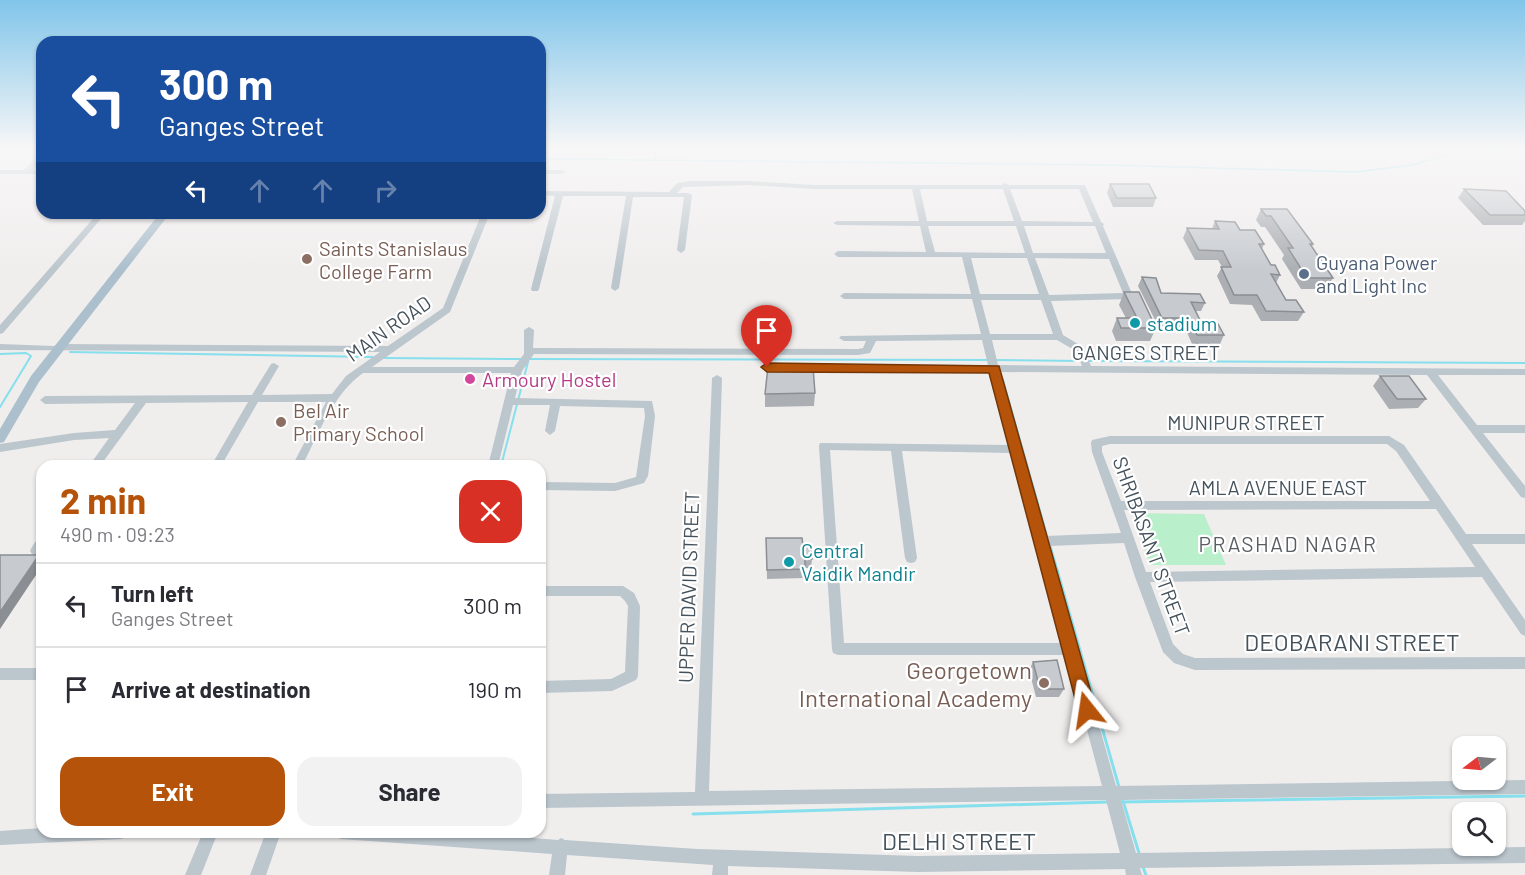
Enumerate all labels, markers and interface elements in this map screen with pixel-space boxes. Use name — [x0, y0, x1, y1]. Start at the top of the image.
text: 300 m — [159, 58, 273, 108]
icon: left — [60, 60, 138, 138]
text: Ganges Street — [159, 109, 324, 141]
icon: left — [180, 174, 213, 207]
icon: ahead — [243, 174, 276, 207]
icon: ahead — [306, 174, 339, 207]
icon: right — [369, 174, 402, 207]
place label: Saints Stanislaus College Farm — [319, 236, 467, 283]
place label: Guyana Power and Light Inc — [1316, 250, 1437, 297]
marker: Saints Stanislaus College Farm — [300, 252, 314, 266]
marker: Guyana Power and Light Inc — [1297, 267, 1311, 281]
street label: MAIN ROAD — [341, 290, 435, 366]
pin — [741, 305, 792, 367]
place label: stadium — [1147, 311, 1217, 335]
icon: arrive — [750, 314, 783, 347]
marker: stadium — [1128, 316, 1142, 330]
street label: GANGES STREET — [1072, 340, 1220, 364]
place label: Armoury Hostel — [482, 367, 616, 391]
marker: Armoury Hostel — [463, 372, 477, 386]
place label: Bel Air Primary School — [293, 398, 424, 445]
street label: MUNIPUR STREET — [1167, 410, 1325, 434]
marker: Bel Air Primary School — [274, 415, 288, 429]
street label: SHRIBASANT STREET — [1108, 453, 1196, 639]
street label: AMLA AVENUE EAST — [1189, 475, 1367, 499]
text: 2 min — [60, 478, 146, 521]
button: close — [459, 480, 522, 543]
street label: UPPER DAVID STREET — [673, 491, 703, 683]
text: 490 m · 09:23 — [60, 522, 175, 546]
district label: PRASHAD NAGAR — [1199, 531, 1377, 556]
place label: Central Vaidik Mandir — [801, 538, 916, 585]
marker: Central Vaidik Mandir — [782, 555, 796, 569]
text: Turn left — [111, 580, 194, 606]
icon: left — [60, 589, 93, 622]
text: 300 m — [463, 592, 522, 618]
text: Ganges Street — [111, 606, 234, 630]
street label: DEOBARANI STREET — [1244, 627, 1460, 656]
place label: Georgetown International Academy — [799, 655, 1032, 712]
icon: arrive — [60, 673, 93, 706]
text: Arrive at destination — [111, 676, 310, 702]
text: 190 m — [468, 676, 522, 702]
marker: Georgetown International Academy — [1037, 676, 1051, 690]
position arrow — [1055, 678, 1119, 742]
north arrow — [1452, 736, 1506, 790]
map controls — [1452, 736, 1506, 856]
button: Exit — [60, 757, 285, 826]
button: Share — [297, 757, 522, 826]
button: search — [1452, 802, 1506, 856]
street label: DELHI STREET — [882, 826, 1036, 855]

